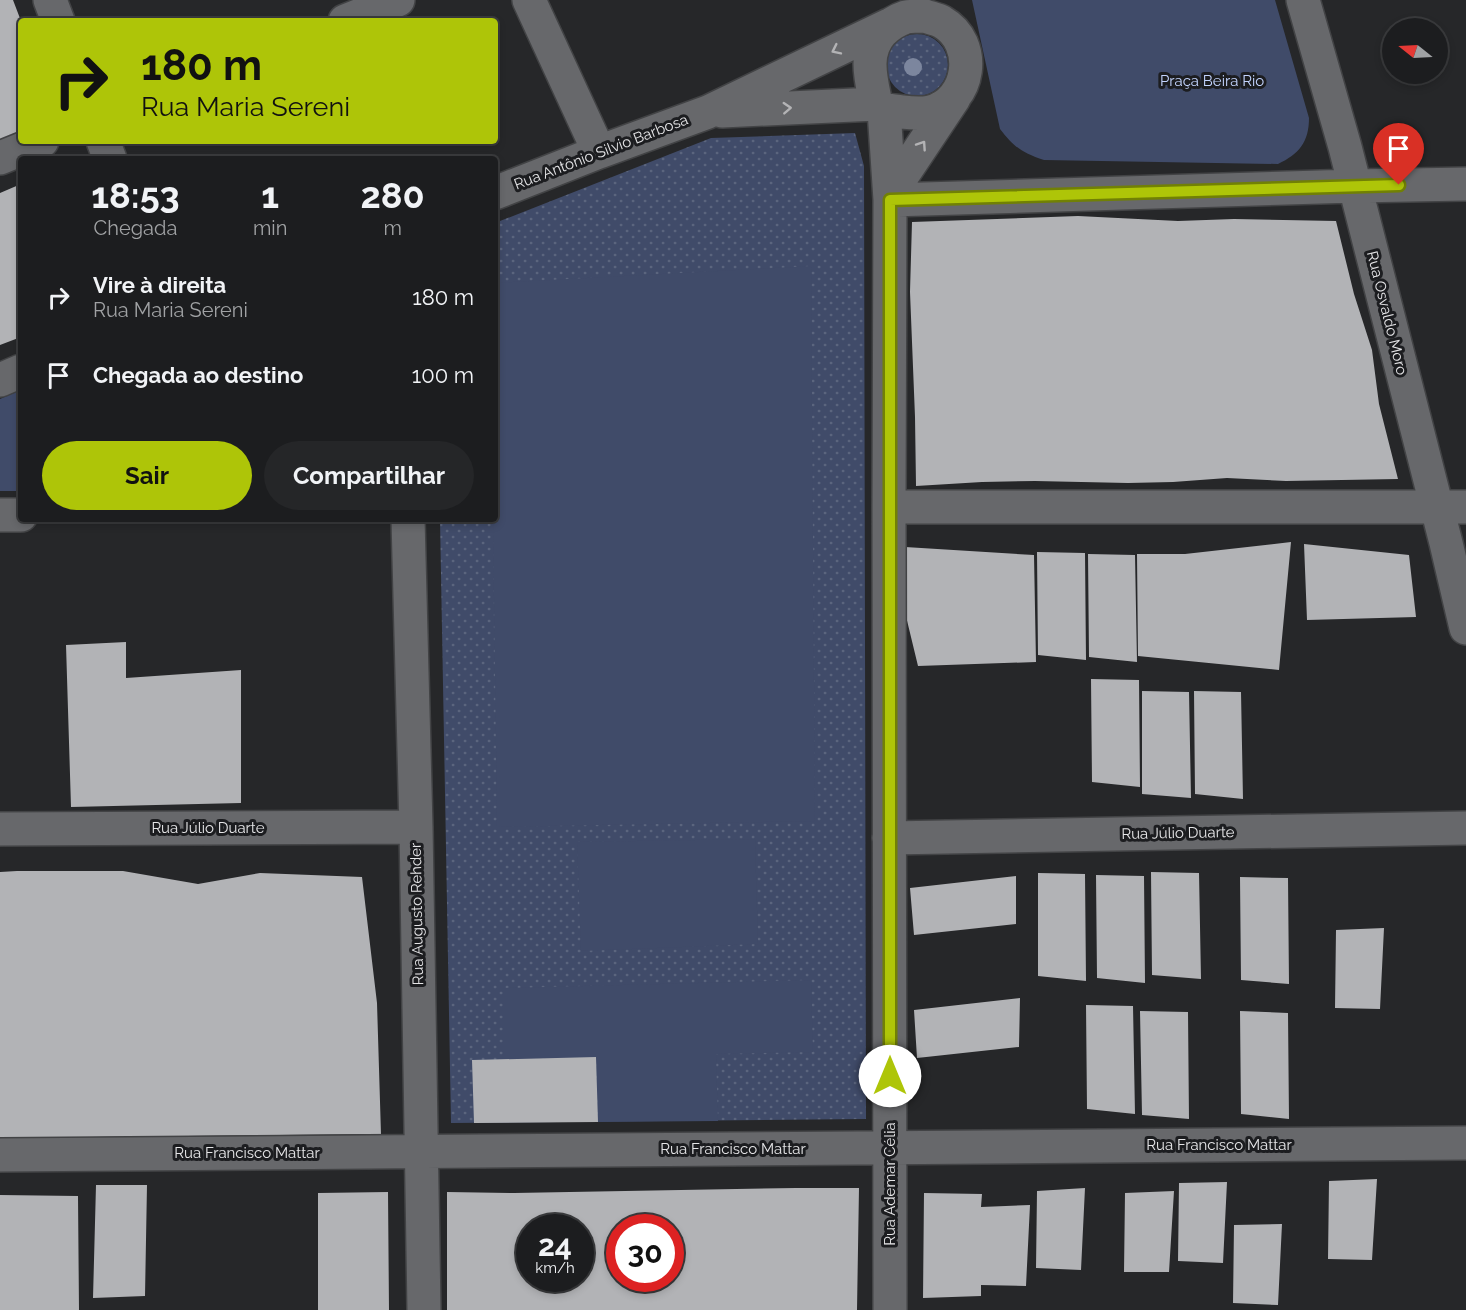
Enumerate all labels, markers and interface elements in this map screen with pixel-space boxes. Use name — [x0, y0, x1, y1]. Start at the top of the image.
north arrow — [1382, 18, 1448, 84]
map controls — [1382, 18, 1448, 84]
text: 180 m — [141, 41, 262, 90]
icon: right — [42, 42, 120, 120]
one-way arrow — [831, 43, 842, 55]
park label: Praça Beira Rio — [1160, 72, 1264, 90]
text: Rua Maria Sereni — [141, 91, 350, 122]
one-way arrow — [783, 102, 792, 115]
street label: Rua Antônio Silvio Barbosa — [512, 110, 690, 194]
pin — [1373, 123, 1424, 185]
icon: arrive — [1382, 132, 1415, 165]
one-way arrow — [915, 141, 926, 152]
text: 18:53 — [91, 174, 180, 216]
text: 1 — [261, 174, 279, 216]
text: 280 — [361, 174, 425, 216]
text: Chegada — [94, 216, 177, 240]
text: min — [253, 216, 287, 240]
text: m — [383, 216, 402, 240]
street label: Rua Osvaldo Moro — [1363, 249, 1411, 377]
text: Vire à direita — [93, 272, 226, 298]
icon: right — [42, 281, 75, 314]
text: 180 m — [412, 284, 474, 310]
text: Rua Maria Sereni — [93, 298, 248, 322]
icon: arrive — [42, 359, 75, 392]
text: Chegada ao destino — [93, 362, 303, 388]
text: 100 m — [412, 362, 474, 388]
button: Sair — [42, 441, 252, 510]
button: Compartilhar — [264, 441, 474, 510]
street label: Rua Júlio Duarte — [151, 819, 265, 837]
street label: Rua Júlio Duarte — [1121, 823, 1235, 843]
street label: Rua Augusto Rehder — [407, 842, 427, 985]
position arrow — [858, 1044, 922, 1108]
street label: Rua Ademar Célia — [881, 1122, 899, 1246]
street label: Rua Francisco Mattar — [1146, 1136, 1292, 1154]
street label: Rua Francisco Mattar — [660, 1140, 806, 1158]
street label: Rua Francisco Mattar — [174, 1144, 320, 1162]
speed limit sign: 30 — [606, 1214, 684, 1292]
text: 24 — [538, 1228, 572, 1263]
text: km/h — [535, 1259, 575, 1277]

